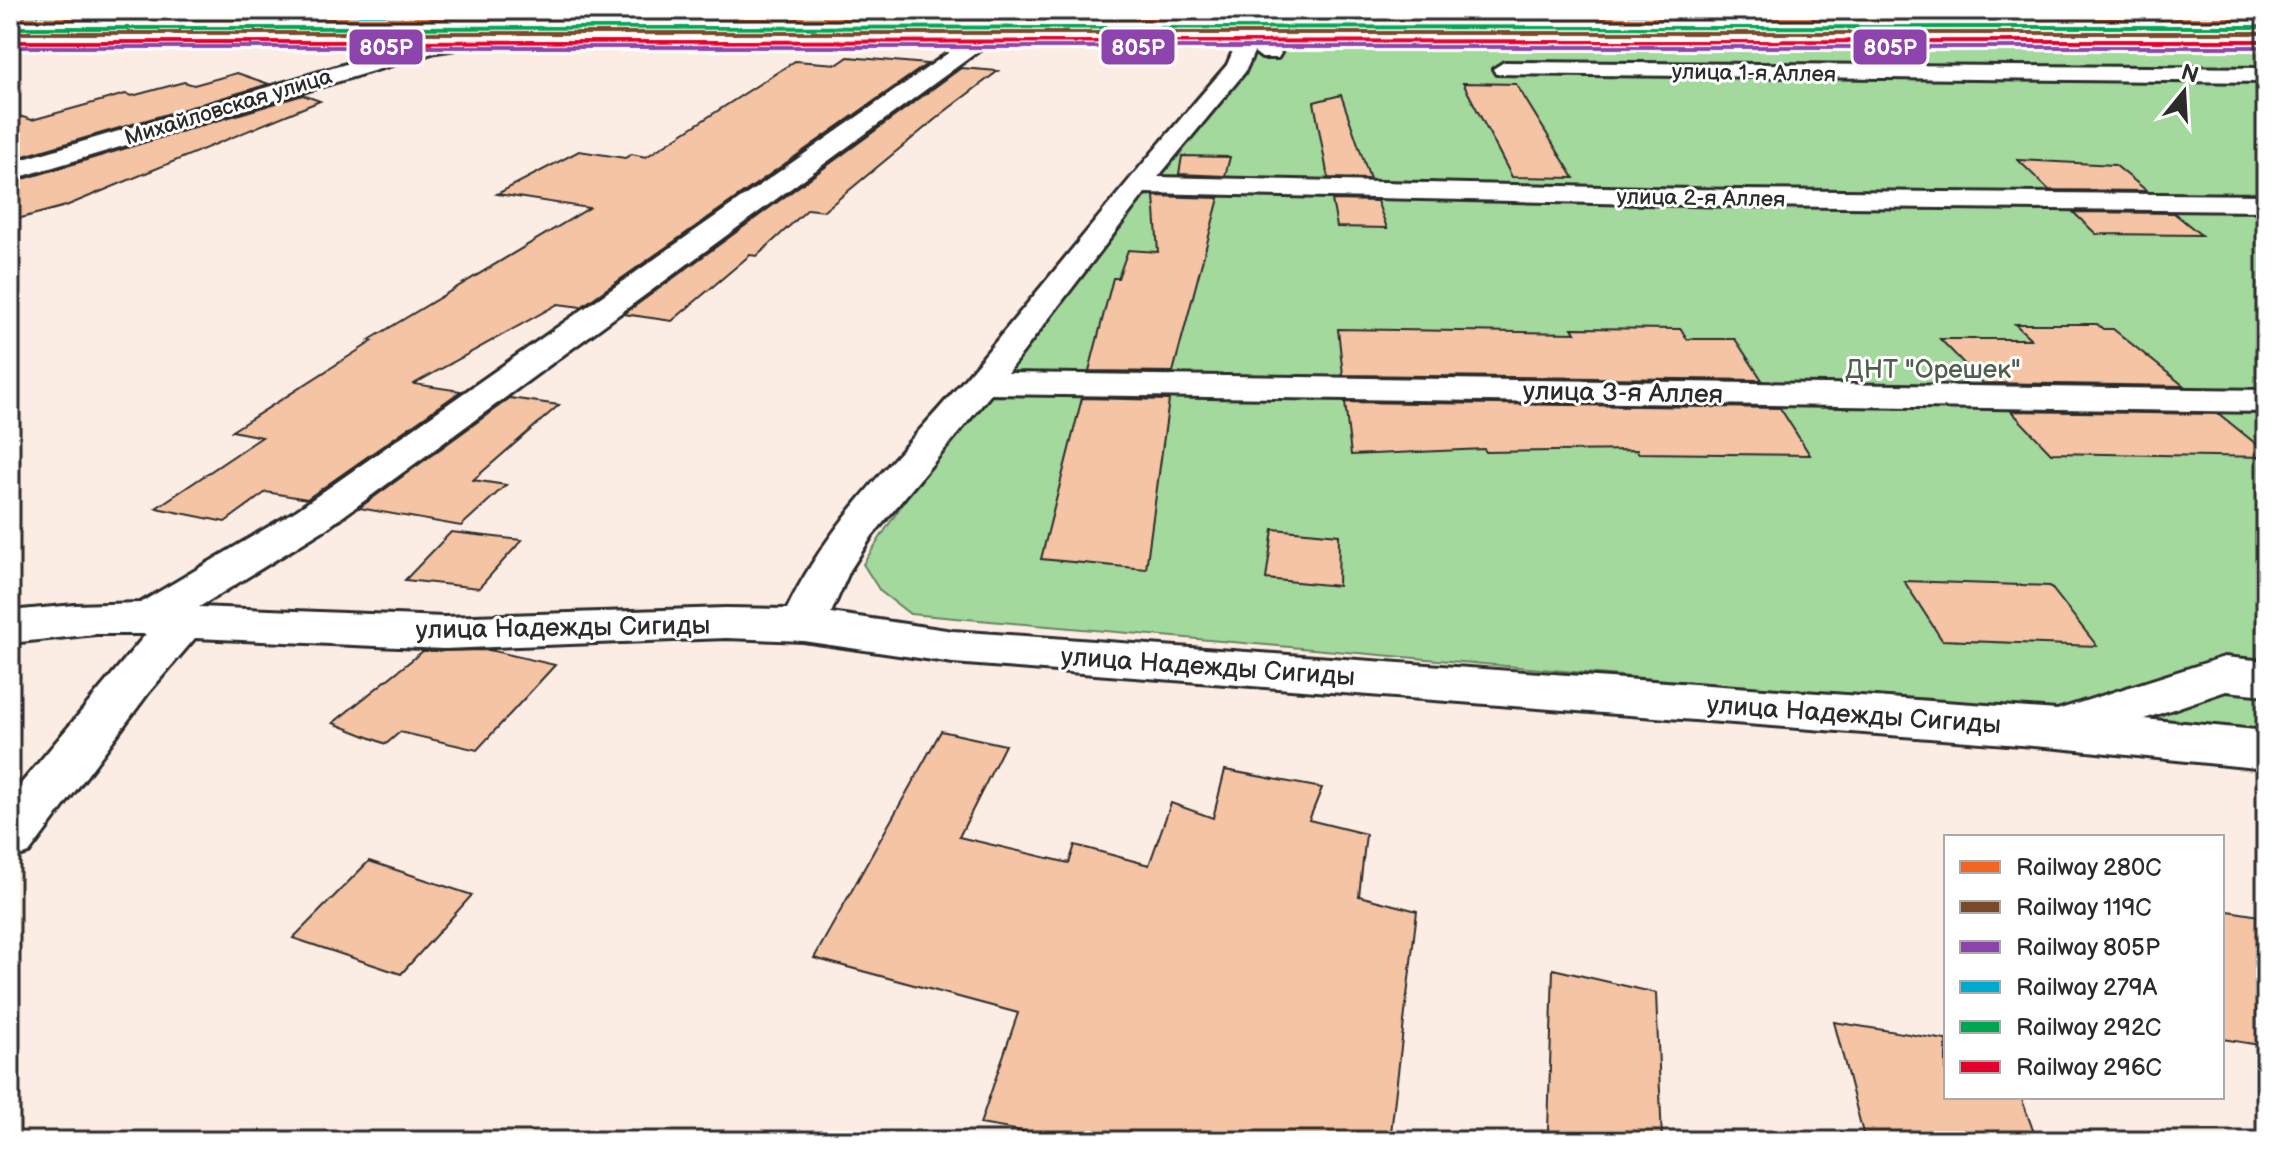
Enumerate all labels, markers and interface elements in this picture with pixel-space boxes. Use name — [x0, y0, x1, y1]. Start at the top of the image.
line badge: 805Р — [348, 28, 424, 66]
line badge: 805Р — [1100, 28, 1176, 66]
line badge: 805Р — [1852, 28, 1928, 66]
text: 805Р — [359, 35, 414, 62]
text: 805Р — [1111, 35, 1166, 62]
text: 805Р — [1863, 35, 1918, 62]
north arrow — [2144, 52, 2224, 132]
street label: улица 1-я Аллея — [1672, 59, 1836, 88]
text: N — [2178, 59, 2202, 90]
street label: Михайловская улица — [121, 63, 335, 152]
street label: улица 2-я Аллея — [1616, 184, 1786, 213]
park label: ДНТ "Орешек" — [1845, 355, 2021, 386]
street label: улица 3-я Аллея — [1523, 376, 1723, 411]
street label: улица Надежды Сигиды — [415, 610, 711, 647]
street label: улица Надежды Сигиды — [1060, 642, 1356, 693]
street label: улица Надежды Сигиды — [1706, 690, 2002, 741]
legend — [1944, 835, 2224, 1099]
text: Railway 280С — [2016, 853, 2161, 882]
text: Railway 119С — [2016, 893, 2152, 922]
text: Railway 805Р — [2016, 933, 2160, 962]
text: Railway 279А — [2016, 973, 2158, 1002]
text: Railway 292С — [2016, 1013, 2161, 1042]
text: Railway 296С — [2016, 1053, 2162, 1082]

